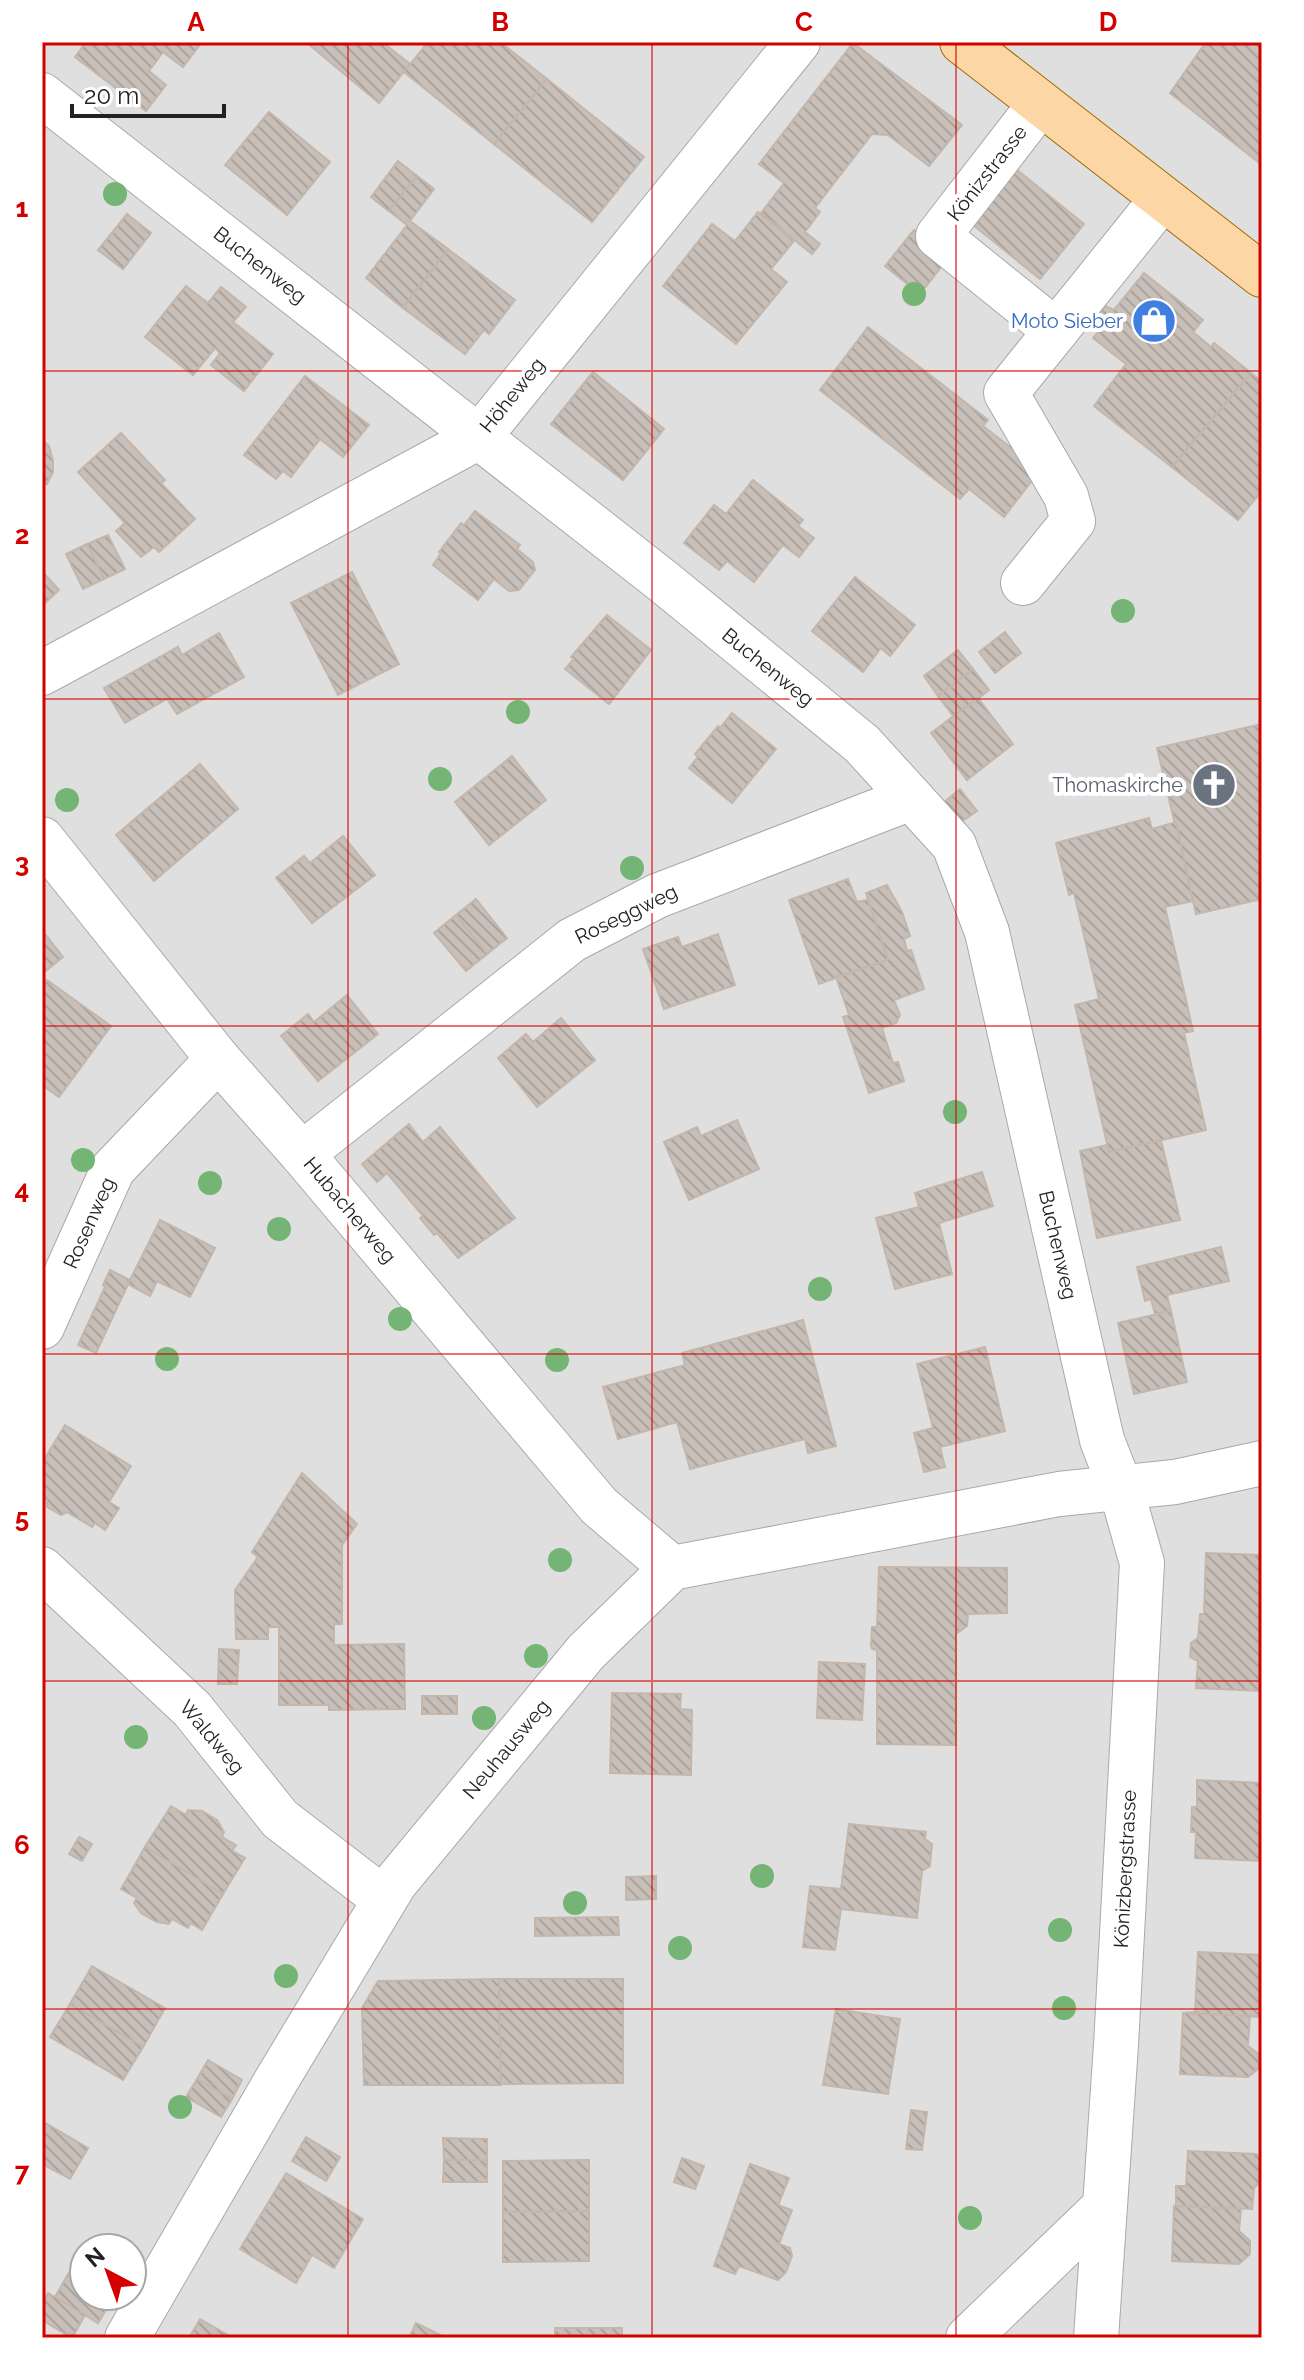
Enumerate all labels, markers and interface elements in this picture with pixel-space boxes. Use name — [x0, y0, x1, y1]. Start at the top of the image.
text: A — [187, 7, 205, 37]
text: B — [491, 7, 509, 37]
text: C — [795, 7, 813, 37]
text: D — [1099, 7, 1117, 37]
scale bar — [72, 68, 224, 118]
text: 20 m — [84, 81, 139, 110]
street label: Könizstrasse — [942, 120, 1032, 226]
text: 1 — [16, 193, 29, 223]
street label: Buchenweg — [209, 221, 311, 309]
shop icon: Moto Sieber — [1130, 297, 1178, 345]
place label: Moto Sieber — [1011, 309, 1123, 333]
street label: Höheweg — [474, 353, 550, 437]
text: 2 — [15, 520, 29, 550]
street label: Buchenweg — [717, 623, 819, 711]
church icon: Thomaskirche — [1190, 761, 1238, 809]
place label: Thomaskirche — [1052, 773, 1183, 797]
text: 3 — [15, 848, 29, 878]
street label: Roseggweg — [571, 879, 681, 949]
street label: Hubacherweg — [299, 1152, 401, 1268]
street label: Rosenweg — [58, 1174, 120, 1272]
text: 4 — [15, 1175, 29, 1205]
street label: Buchenweg — [1034, 1188, 1082, 1302]
text: 5 — [15, 1503, 29, 1533]
street label: Neuhausweg — [457, 1694, 555, 1804]
street label: Waldweg — [174, 1695, 250, 1779]
street label: Könizbergstrasse — [1109, 1789, 1141, 1949]
text: 6 — [14, 1830, 30, 1860]
text: 7 — [15, 2157, 30, 2187]
north arrow — [68, 2232, 148, 2312]
text: N — [80, 2242, 110, 2272]

